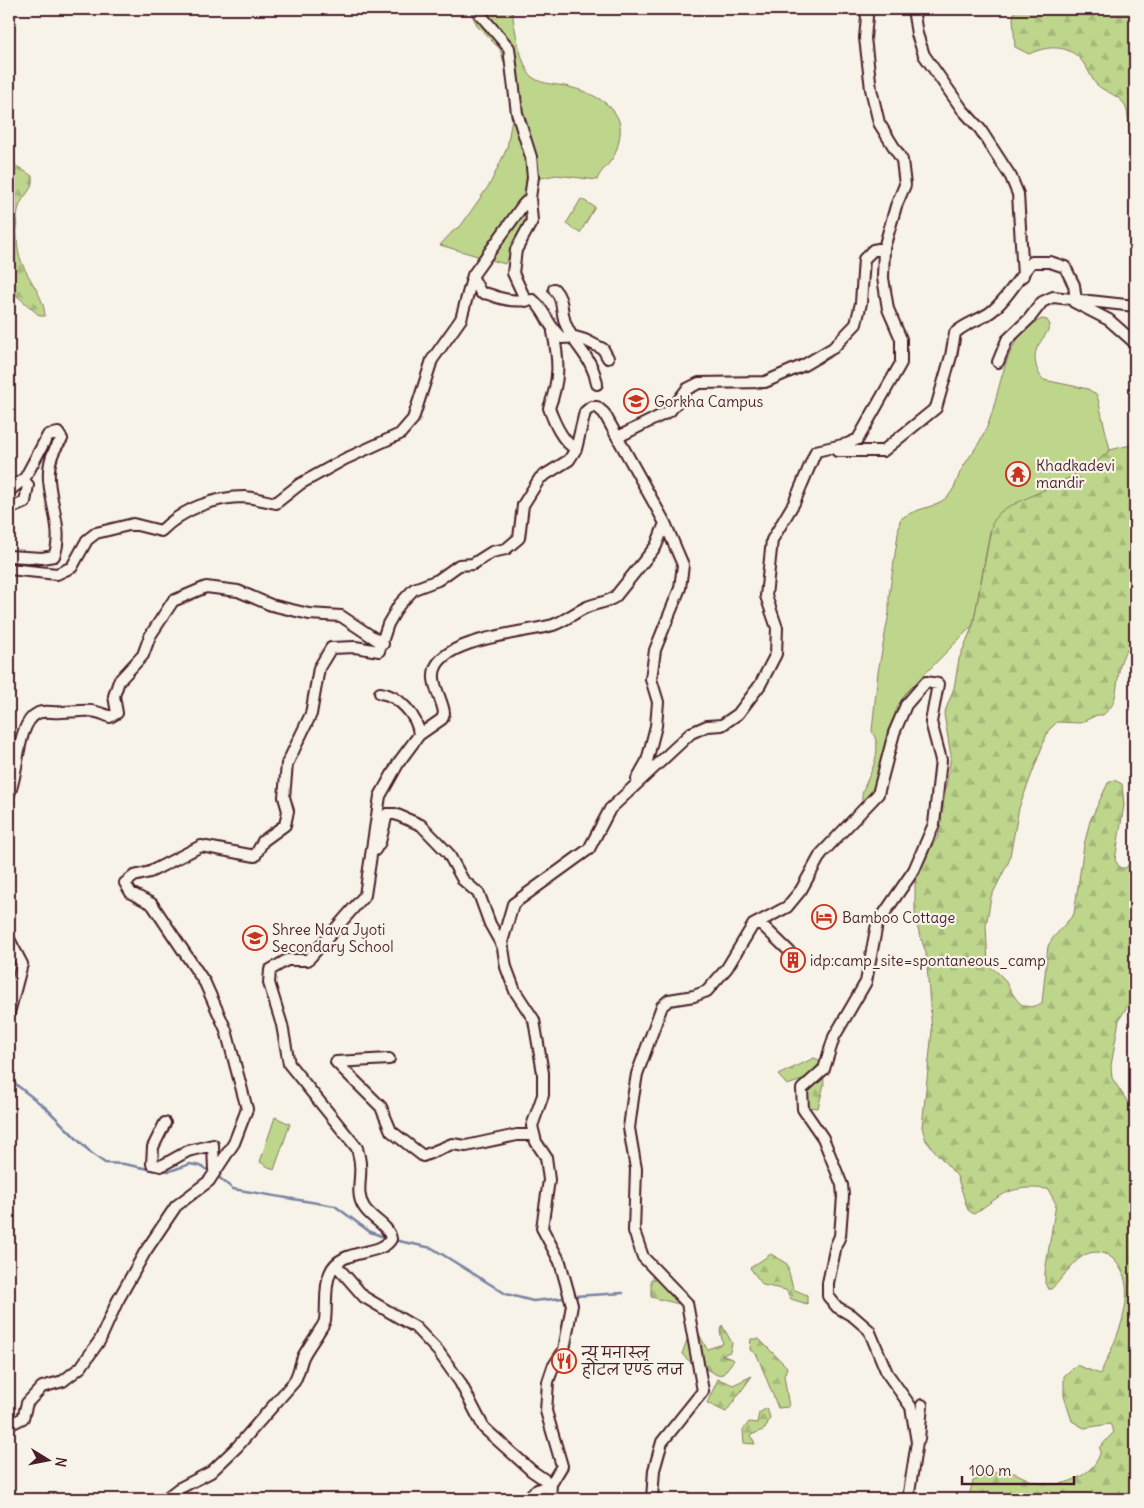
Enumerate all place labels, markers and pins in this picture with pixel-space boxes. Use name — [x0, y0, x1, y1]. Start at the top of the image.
school or university icon: Gorkha Campus — [623, 388, 649, 414]
place label: Gorkha Campus — [654, 392, 764, 411]
place label: Khadkadevi mandir — [1036, 456, 1115, 492]
temple icon: Khadkadevi mandir — [1005, 461, 1031, 487]
hotel icon: Bamboo Cottage — [811, 904, 837, 930]
place label: Bamboo Cottage — [842, 908, 955, 927]
place label: Shree Nava Jyoti Secondary School — [272, 920, 394, 956]
school or university icon: Shree Nava Jyoti Secondary School — [242, 925, 268, 951]
building icon: idp:camp_site=spontaneous_camp — [780, 947, 806, 973]
place label: idp:camp_site=spontaneous_camp — [810, 951, 1046, 970]
place label: न्यू मनास्लु होटल एण्ड लज — [581, 1343, 684, 1379]
restaurant icon: न्यू मनास्लु होटल एण्ड लज — [551, 1348, 577, 1374]

